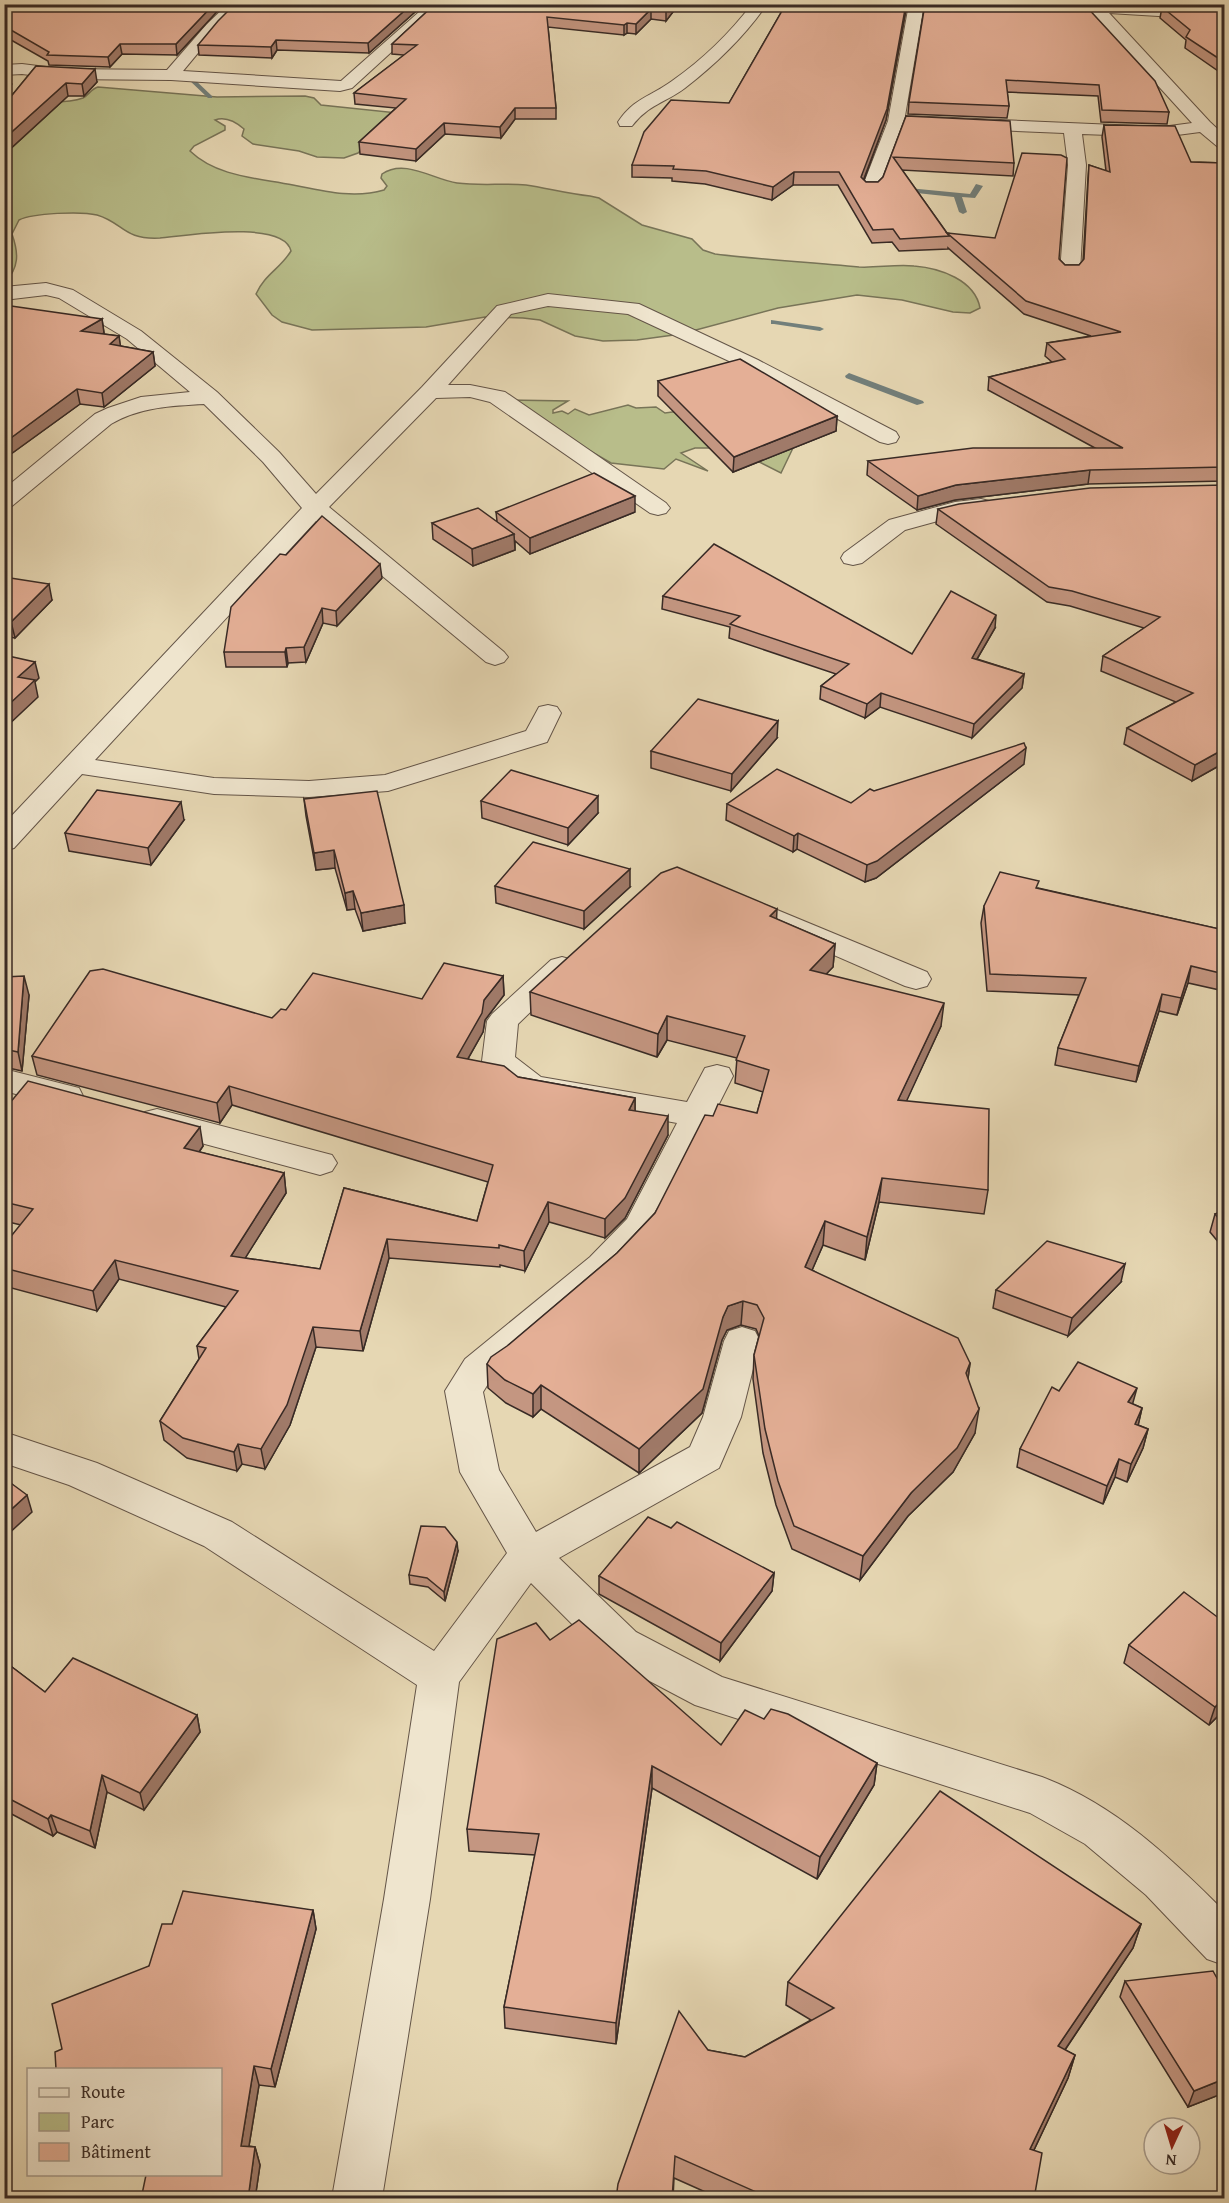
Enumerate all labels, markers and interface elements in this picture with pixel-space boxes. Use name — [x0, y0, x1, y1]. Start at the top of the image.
legend — [27, 2068, 222, 2176]
text: Route — [81, 2078, 125, 2105]
text: Parc — [81, 2108, 114, 2135]
north arrow — [1142, 2116, 1202, 2176]
text: Bâtiment — [81, 2138, 151, 2165]
text: N — [1164, 2149, 1177, 2173]

